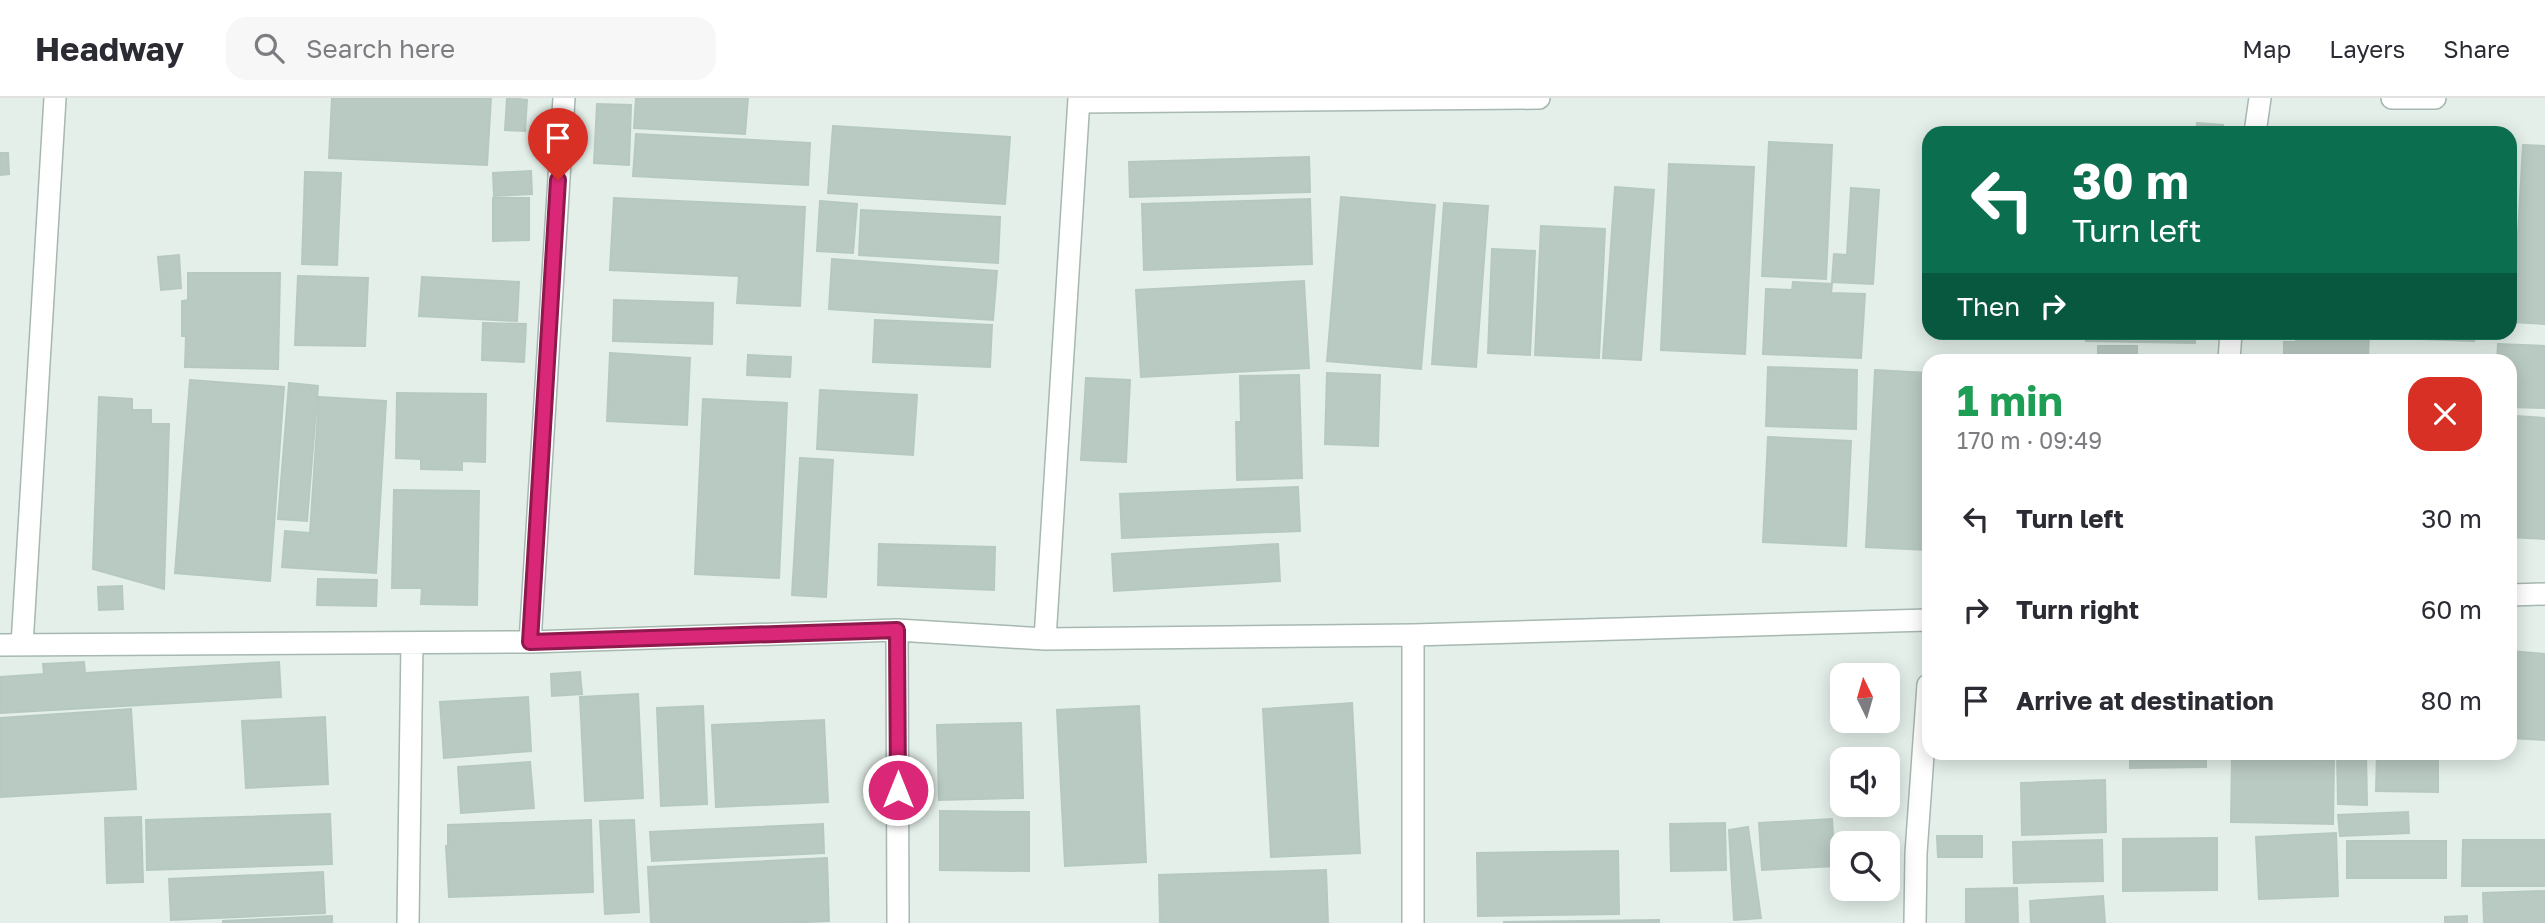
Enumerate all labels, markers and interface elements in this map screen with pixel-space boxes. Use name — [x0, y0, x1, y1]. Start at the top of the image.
search box — [226, 17, 716, 80]
text: Headway — [35, 29, 184, 68]
icon: search — [250, 29, 288, 67]
text: Search here — [306, 33, 455, 64]
text: Map — [2242, 34, 2291, 63]
text: Layers — [2329, 34, 2405, 63]
text: Share — [2443, 34, 2510, 63]
pin — [528, 108, 588, 180]
icon: arrive — [539, 119, 577, 157]
text: 30 m — [2072, 151, 2189, 210]
icon: left — [1957, 154, 2048, 245]
text: Turn left — [2072, 211, 2201, 249]
icon: right — [2034, 287, 2072, 325]
text: Then — [1957, 291, 2020, 322]
text: 1 min — [1957, 375, 2063, 425]
button: close — [2408, 377, 2482, 451]
text: 170 m · 09:49 — [1957, 426, 2102, 454]
icon: left — [1957, 500, 1995, 538]
text: Turn left — [2016, 503, 2124, 534]
text: 30 m — [2421, 503, 2482, 534]
icon: right — [1957, 591, 1995, 629]
text: Turn right — [2016, 594, 2139, 625]
text: 60 m — [2421, 594, 2482, 625]
north arrow — [1830, 663, 1900, 733]
map controls — [1830, 663, 1900, 901]
icon: arrive — [1957, 682, 1995, 720]
text: Arrive at destination — [2016, 685, 2274, 716]
text: 80 m — [2421, 685, 2482, 716]
button: sound — [1830, 747, 1900, 817]
position arrow — [861, 753, 935, 827]
button: search — [1830, 831, 1900, 901]

